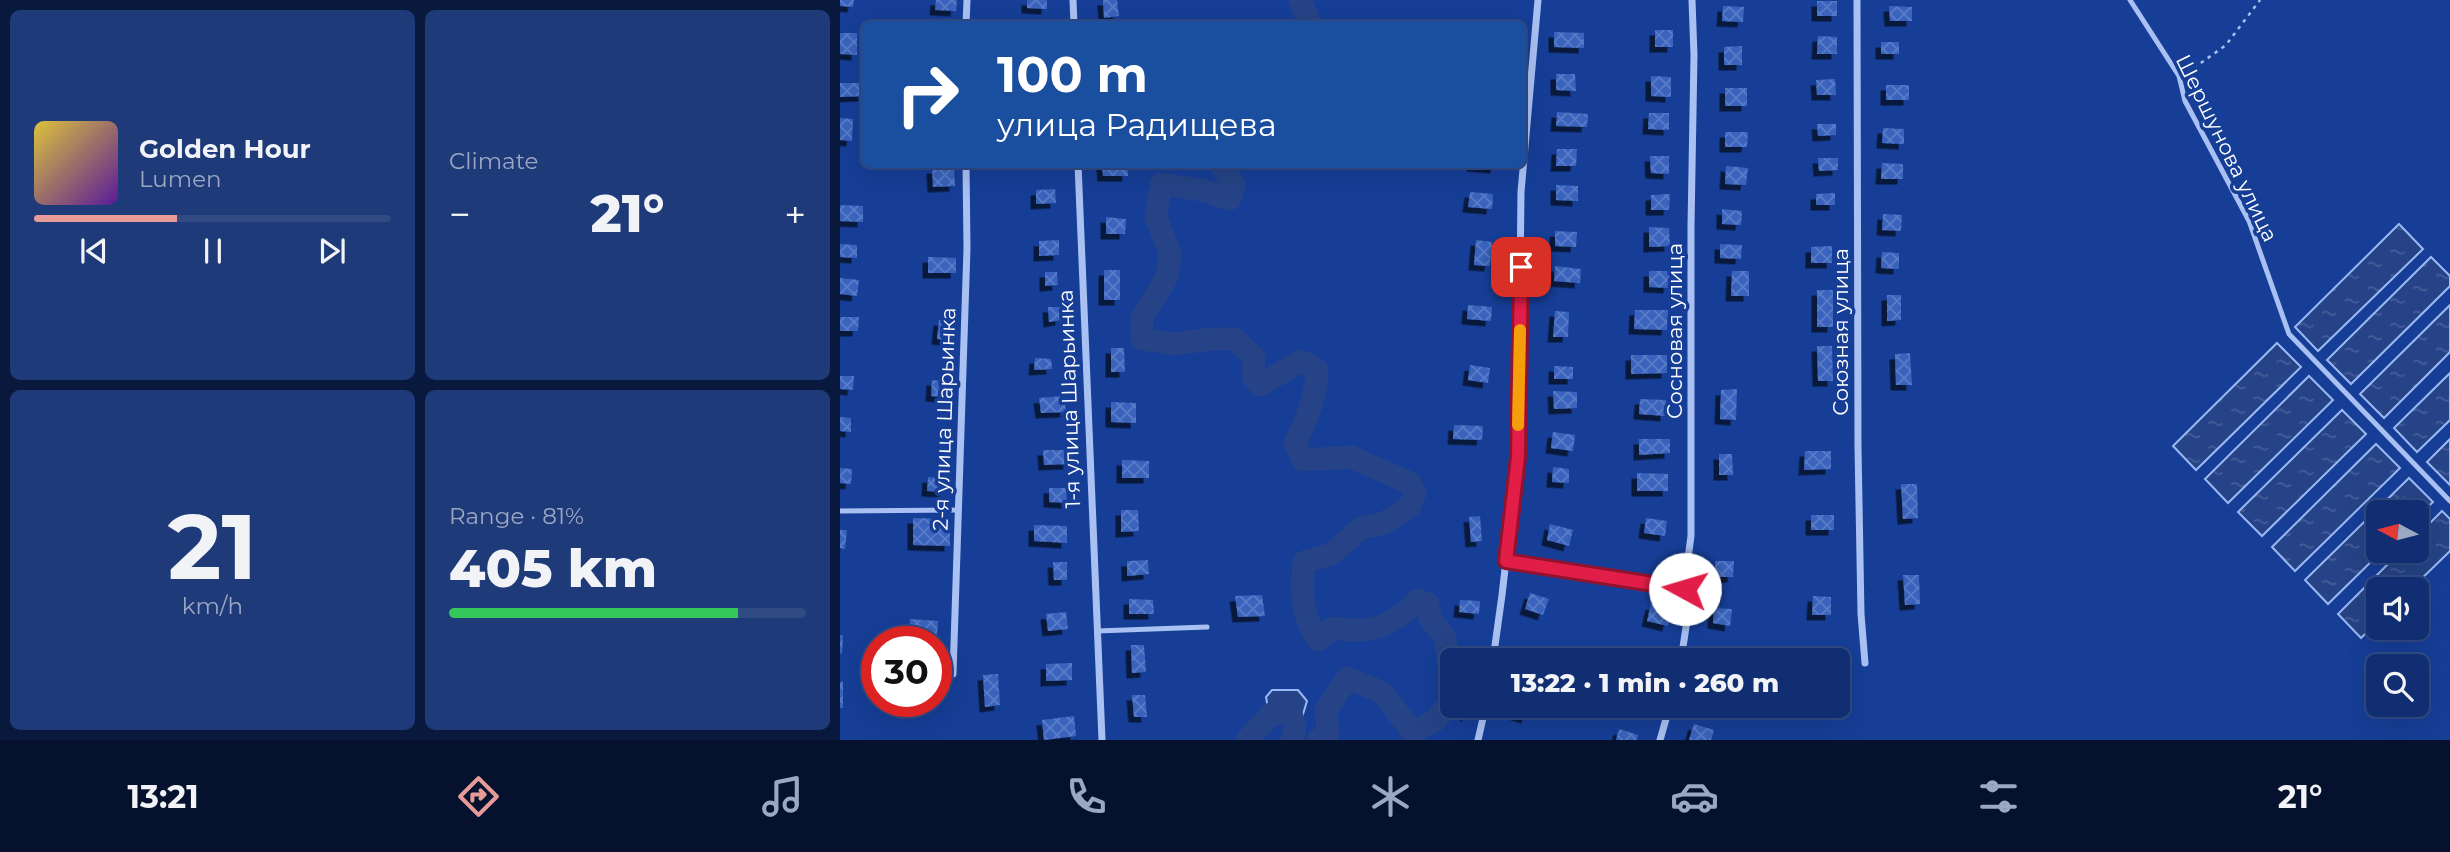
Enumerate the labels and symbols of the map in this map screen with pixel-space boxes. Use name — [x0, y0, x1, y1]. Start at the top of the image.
street label: Шершунова улица — [2171, 50, 2283, 246]
pin — [1491, 237, 1551, 297]
street label: Сосновая улица — [1662, 243, 1687, 419]
street label: Союзная улица — [1828, 248, 1853, 416]
street label: 1-я улица Шарьинка — [1053, 289, 1085, 509]
street label: 2-я улица Шарьинка — [928, 307, 960, 531]
north arrow — [2366, 500, 2429, 564]
position arrow — [1648, 552, 1722, 626]
speed limit sign: 30 — [861, 626, 952, 717]

